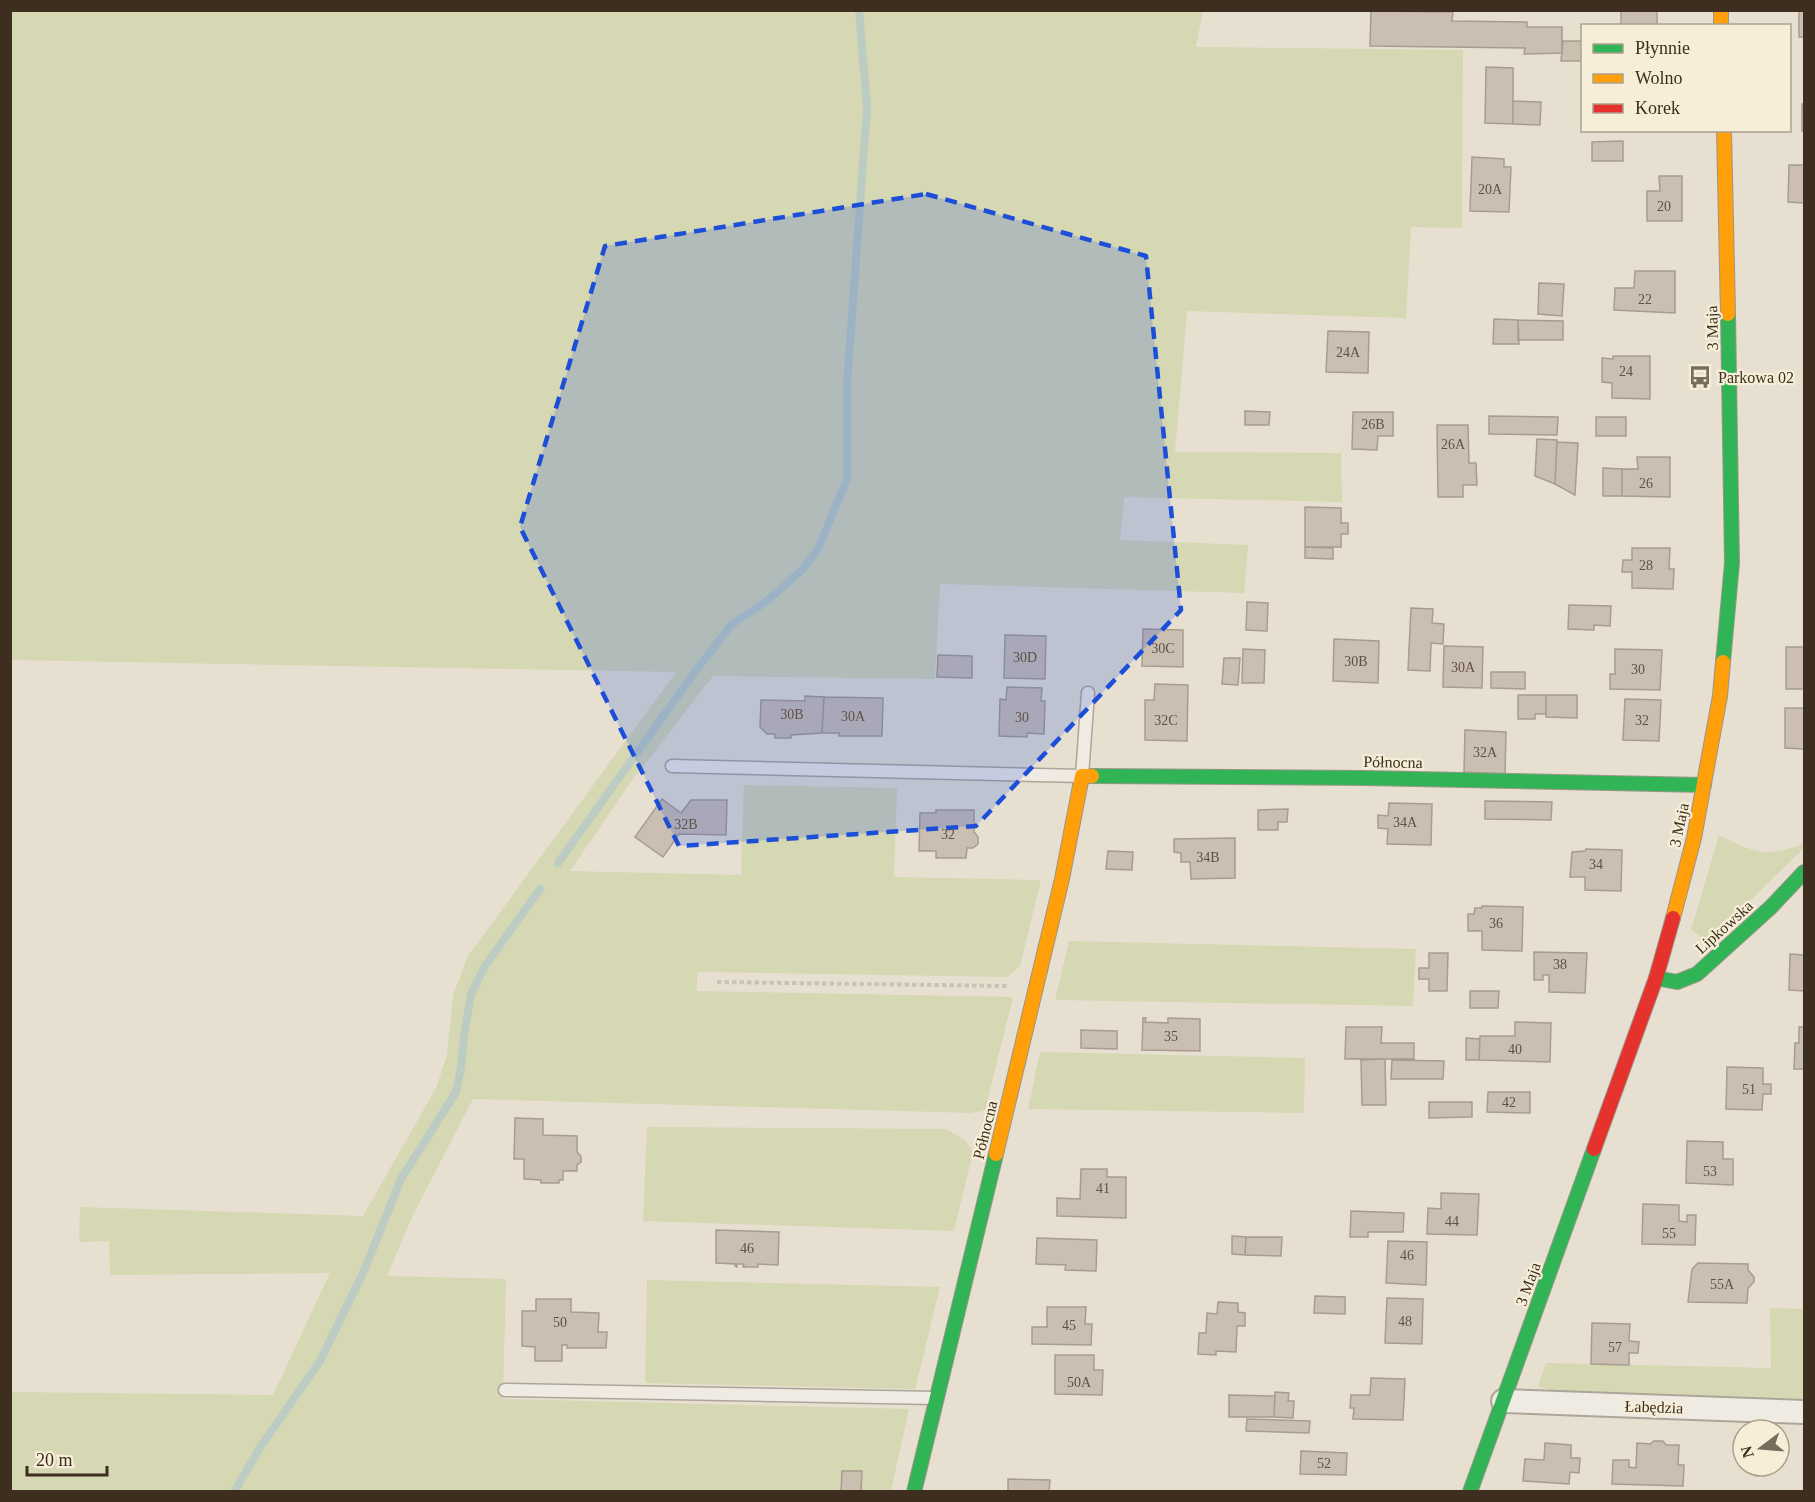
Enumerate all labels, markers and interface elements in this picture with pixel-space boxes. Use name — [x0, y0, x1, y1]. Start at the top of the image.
legend — [1581, 24, 1791, 132]
text: Płynnie — [1635, 38, 1690, 58]
text: Wolno — [1635, 68, 1683, 88]
text: Korek — [1635, 98, 1680, 118]
house number: 20A — [1478, 182, 1503, 197]
house number: 20 — [1657, 199, 1671, 214]
house number: 22 — [1638, 292, 1652, 307]
street label: 3 Maja — [1703, 305, 1722, 351]
house number: 24A — [1336, 345, 1361, 360]
house number: 24 — [1619, 364, 1633, 379]
bus stop icon: Parkowa 02 — [1687, 364, 1713, 390]
place label: Parkowa 02 — [1718, 369, 1794, 386]
house number: 26B — [1361, 417, 1385, 432]
house number: 26A — [1441, 437, 1466, 452]
house number: 26 — [1639, 476, 1653, 491]
house number: 28 — [1639, 558, 1653, 573]
house number: 30C — [1151, 641, 1175, 656]
house number: 30D — [1013, 650, 1037, 665]
house number: 30B — [1344, 654, 1368, 669]
house number: 30A — [1451, 660, 1476, 675]
house number: 30 — [1631, 662, 1645, 677]
house number: 30B — [780, 707, 804, 722]
house number: 30A — [841, 709, 866, 724]
house number: 30 — [1015, 710, 1029, 725]
house number: 32C — [1154, 713, 1178, 728]
house number: 32 — [1635, 713, 1649, 728]
house number: 32A — [1473, 745, 1498, 760]
street label: Północna — [1363, 753, 1423, 771]
street label: 3 Maja — [1666, 801, 1693, 849]
house number: 34A — [1393, 815, 1418, 830]
house number: 32B — [674, 817, 698, 832]
house number: 32 — [941, 827, 955, 842]
house number: 34B — [1196, 850, 1220, 865]
house number: 34 — [1589, 857, 1603, 872]
street label: Lipkowska — [1692, 897, 1757, 958]
house number: 36 — [1489, 916, 1503, 931]
house number: 38 — [1553, 957, 1567, 972]
house number: 35 — [1164, 1029, 1178, 1044]
house number: 40 — [1508, 1042, 1522, 1057]
house number: 51 — [1742, 1082, 1756, 1097]
house number: 42 — [1502, 1095, 1516, 1110]
street label: Północna — [970, 1099, 1000, 1161]
house number: 53 — [1703, 1164, 1717, 1179]
house number: 41 — [1096, 1181, 1110, 1196]
house number: 44 — [1445, 1214, 1459, 1229]
house number: 55 — [1662, 1226, 1676, 1241]
house number: 46 — [740, 1241, 754, 1256]
house number: 46 — [1400, 1248, 1414, 1263]
street label: 3 Maja — [1512, 1260, 1545, 1308]
house number: 55A — [1710, 1277, 1735, 1292]
house number: 48 — [1398, 1314, 1412, 1329]
house number: 50 — [553, 1315, 567, 1330]
house number: 45 — [1062, 1318, 1076, 1333]
house number: 57 — [1608, 1340, 1622, 1355]
house number: 50A — [1067, 1375, 1092, 1390]
street label: Łabędzia — [1624, 1397, 1684, 1418]
north arrow — [1731, 1418, 1791, 1478]
scale bar — [27, 1439, 106, 1477]
text: N — [1737, 1444, 1757, 1460]
text: 20 m — [36, 1450, 73, 1470]
house number: 52 — [1317, 1456, 1331, 1471]

